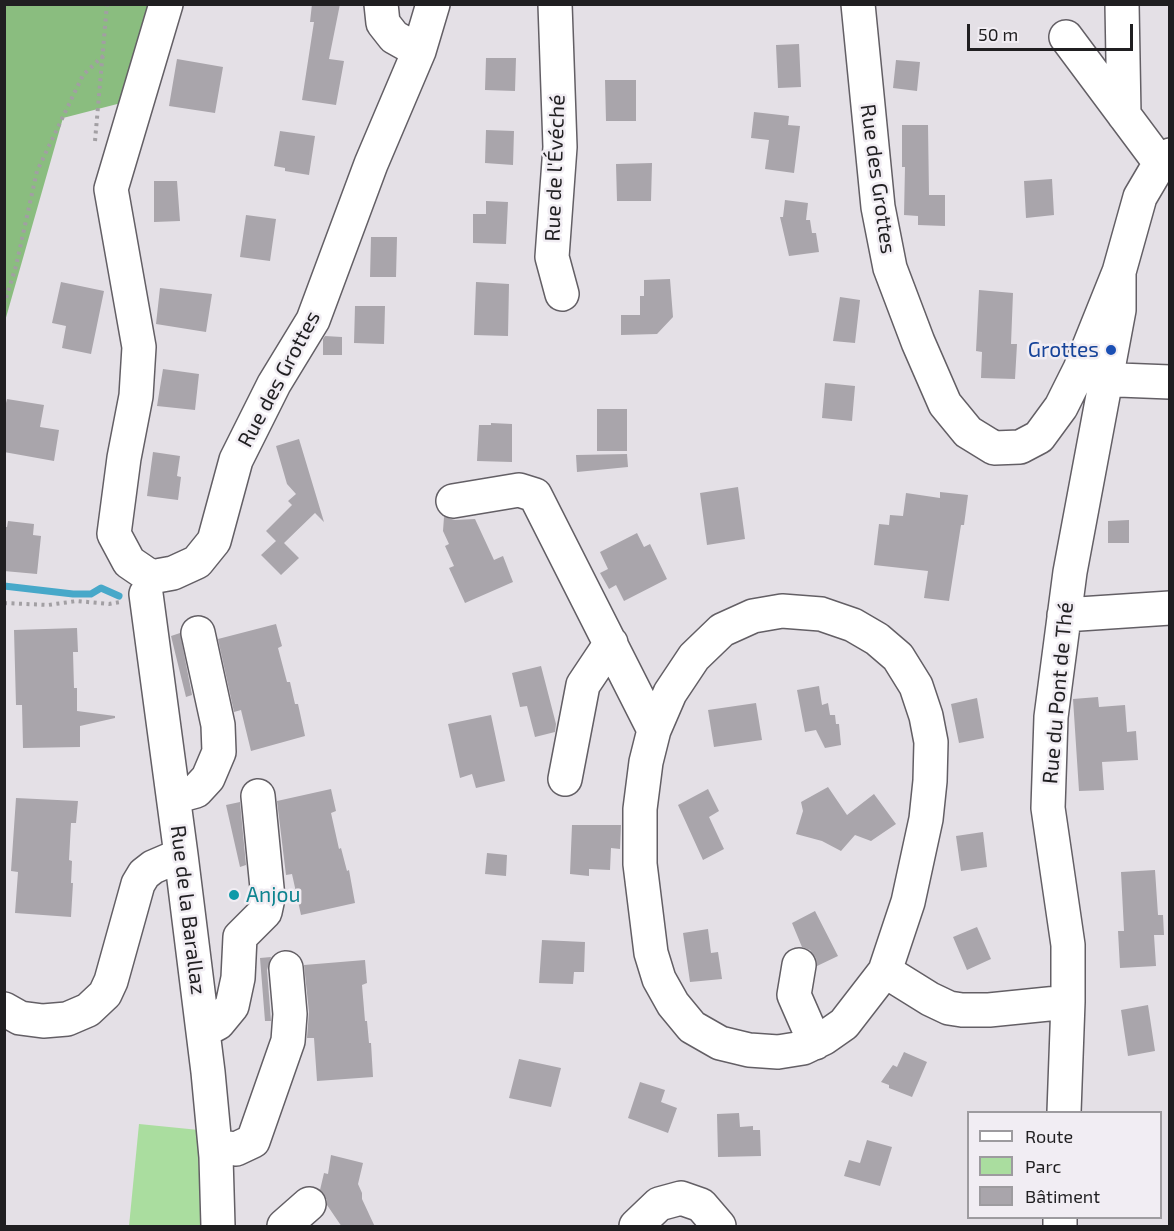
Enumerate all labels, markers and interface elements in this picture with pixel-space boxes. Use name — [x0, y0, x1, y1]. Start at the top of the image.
scale bar — [970, 12, 1136, 50]
text: 50 m — [978, 23, 1018, 45]
street label: Rue de l'Évéché — [540, 94, 570, 242]
street label: Rue des Grottes — [855, 103, 901, 255]
street label: Rue des Grottes — [232, 307, 326, 451]
place label: Grottes — [1028, 337, 1099, 363]
marker: Grottes — [1104, 343, 1118, 357]
street label: Rue du Pont de Thé — [1038, 601, 1078, 785]
street label: Rue de la Barallaz — [165, 824, 211, 996]
place label: Anjou — [246, 882, 300, 908]
marker: Anjou — [227, 888, 241, 902]
legend — [967, 1111, 1162, 1219]
text: Route — [1025, 1125, 1073, 1147]
text: Parc — [1025, 1155, 1061, 1177]
text: Bâtiment — [1025, 1185, 1100, 1207]

